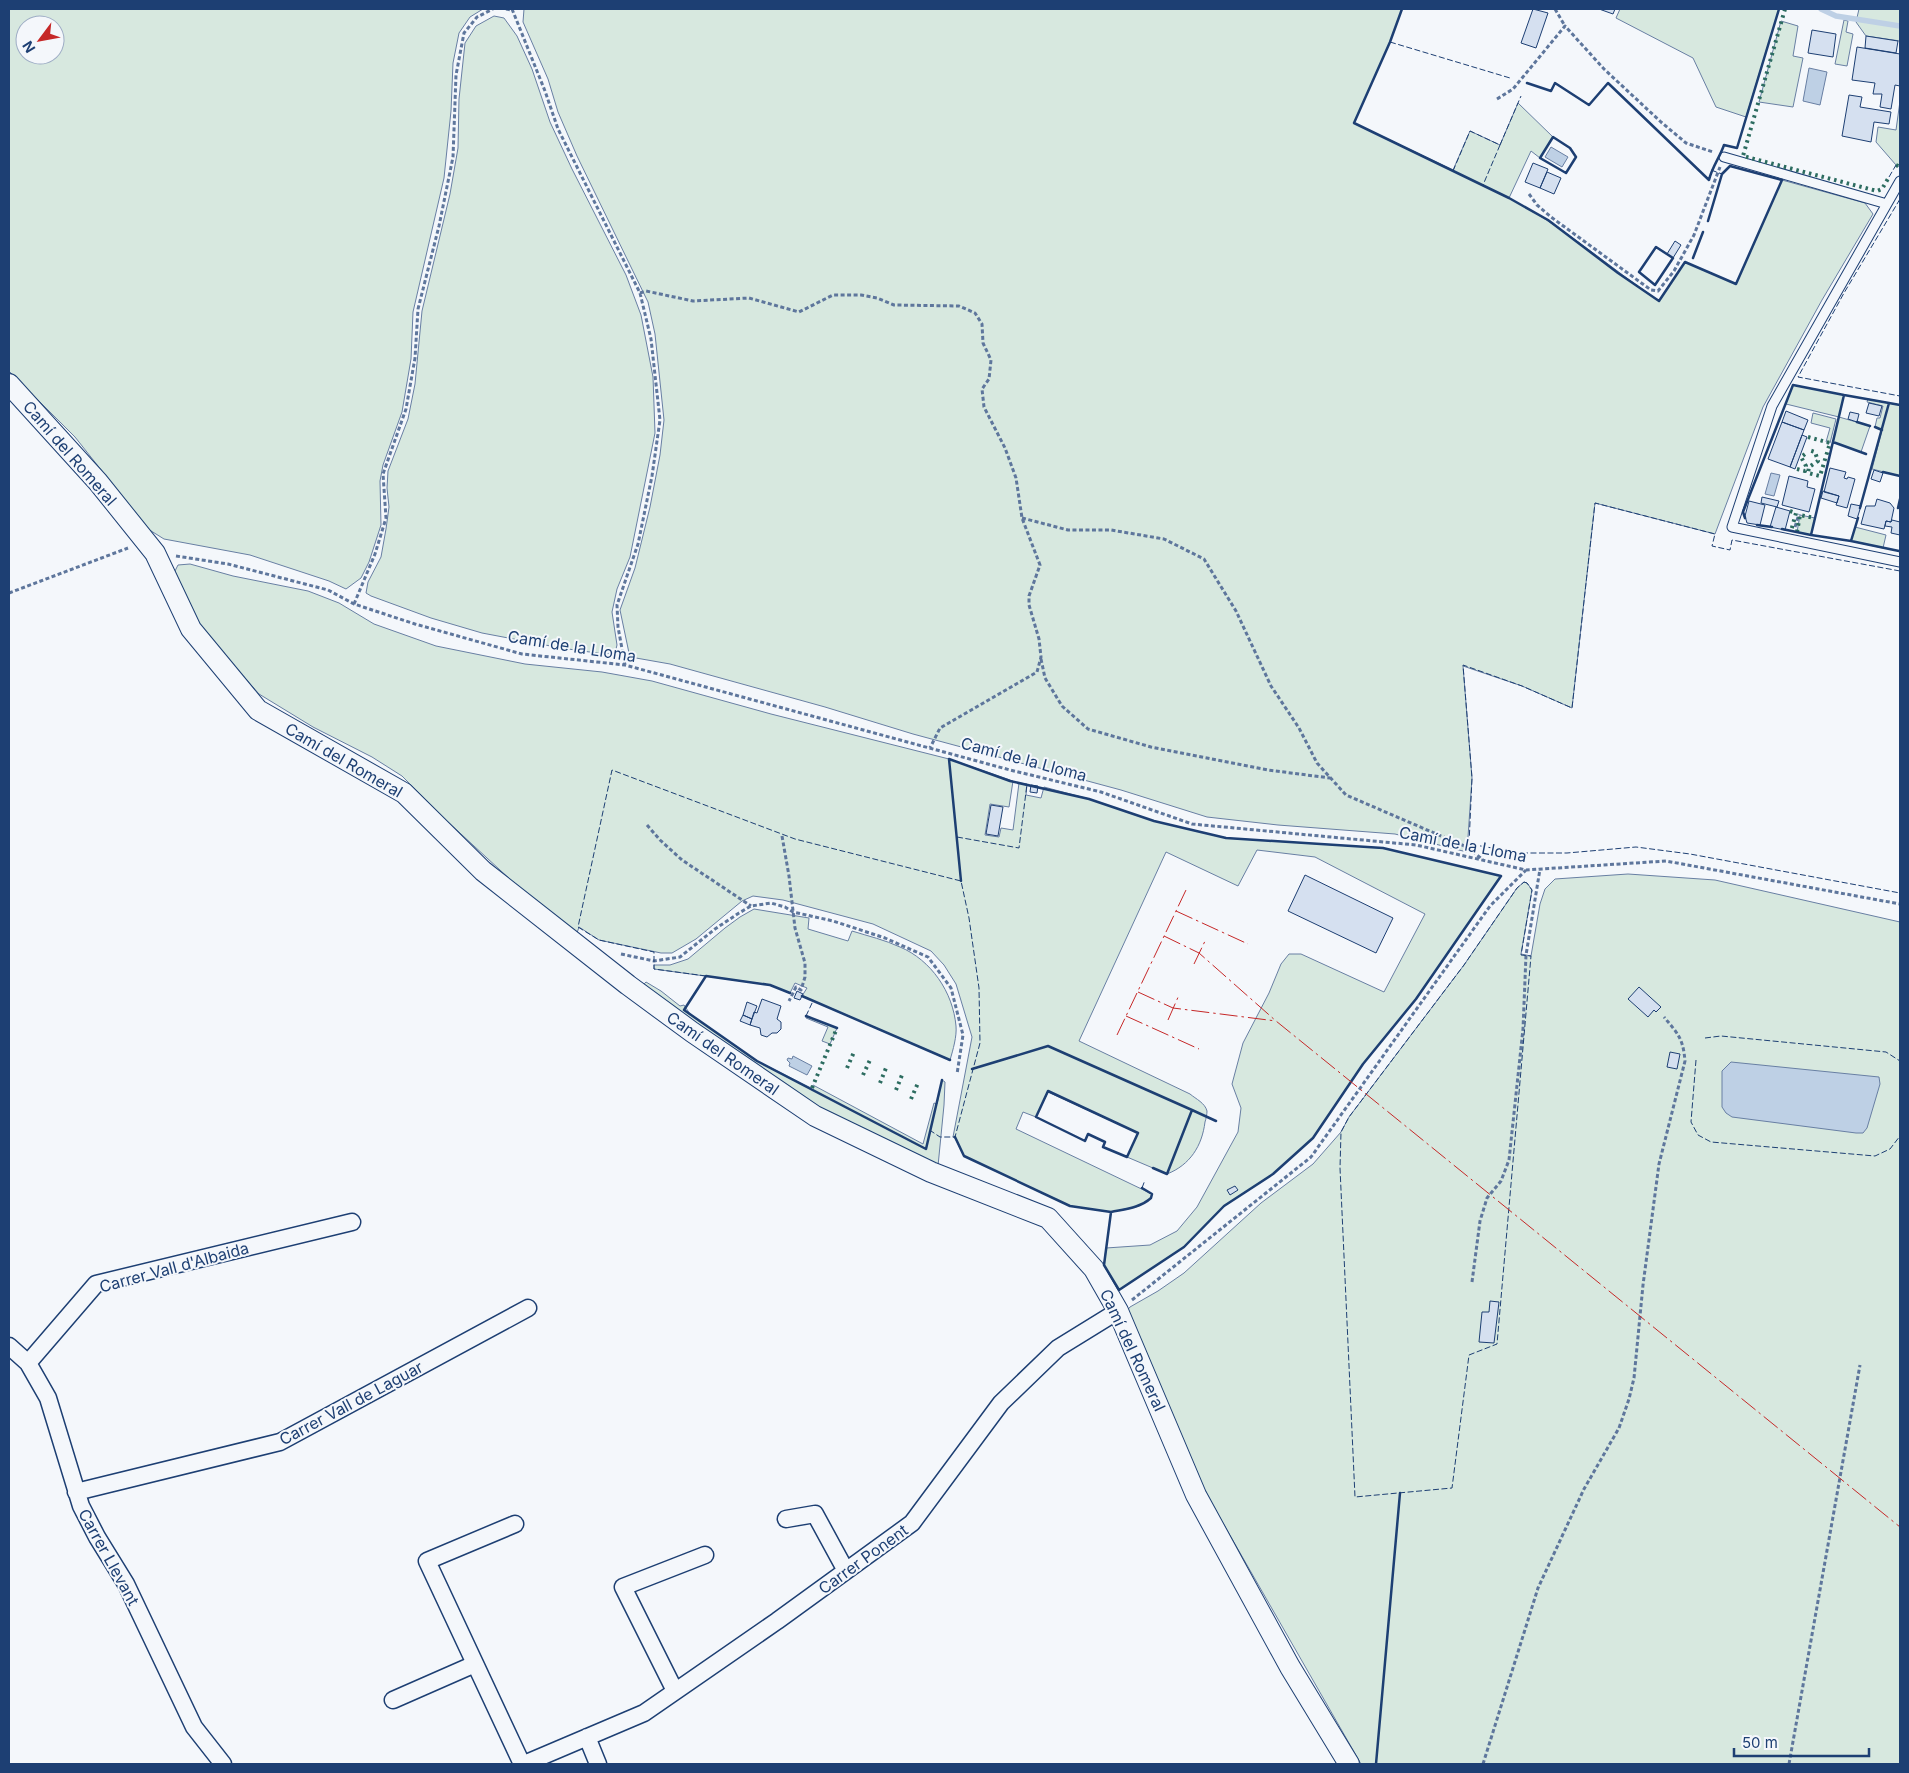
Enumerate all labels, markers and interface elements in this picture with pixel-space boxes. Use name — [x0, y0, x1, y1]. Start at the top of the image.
north arrow — [15, 15, 65, 65]
text: N — [19, 38, 39, 56]
street label: Camí del Romeral — [19, 396, 121, 510]
street label: Camí de la Lloma — [506, 626, 638, 666]
street label: Camí del Romeral — [282, 718, 406, 802]
street label: Camí de la Lloma — [959, 733, 1089, 785]
street label: Camí de la Lloma — [1398, 822, 1528, 866]
street label: Camí del Romeral — [663, 1007, 783, 1099]
street label: Carrer Vall d'Albaida — [97, 1237, 251, 1297]
street label: Camí del Romeral — [1096, 1286, 1170, 1414]
street label: Carrer Vall de Laguar — [276, 1357, 426, 1449]
street label: Carrer Llevant — [74, 1505, 144, 1609]
street label: Carrer Ponent — [814, 1520, 912, 1598]
scale bar — [1734, 1726, 1869, 1758]
text: 50 m — [1742, 1733, 1778, 1752]

